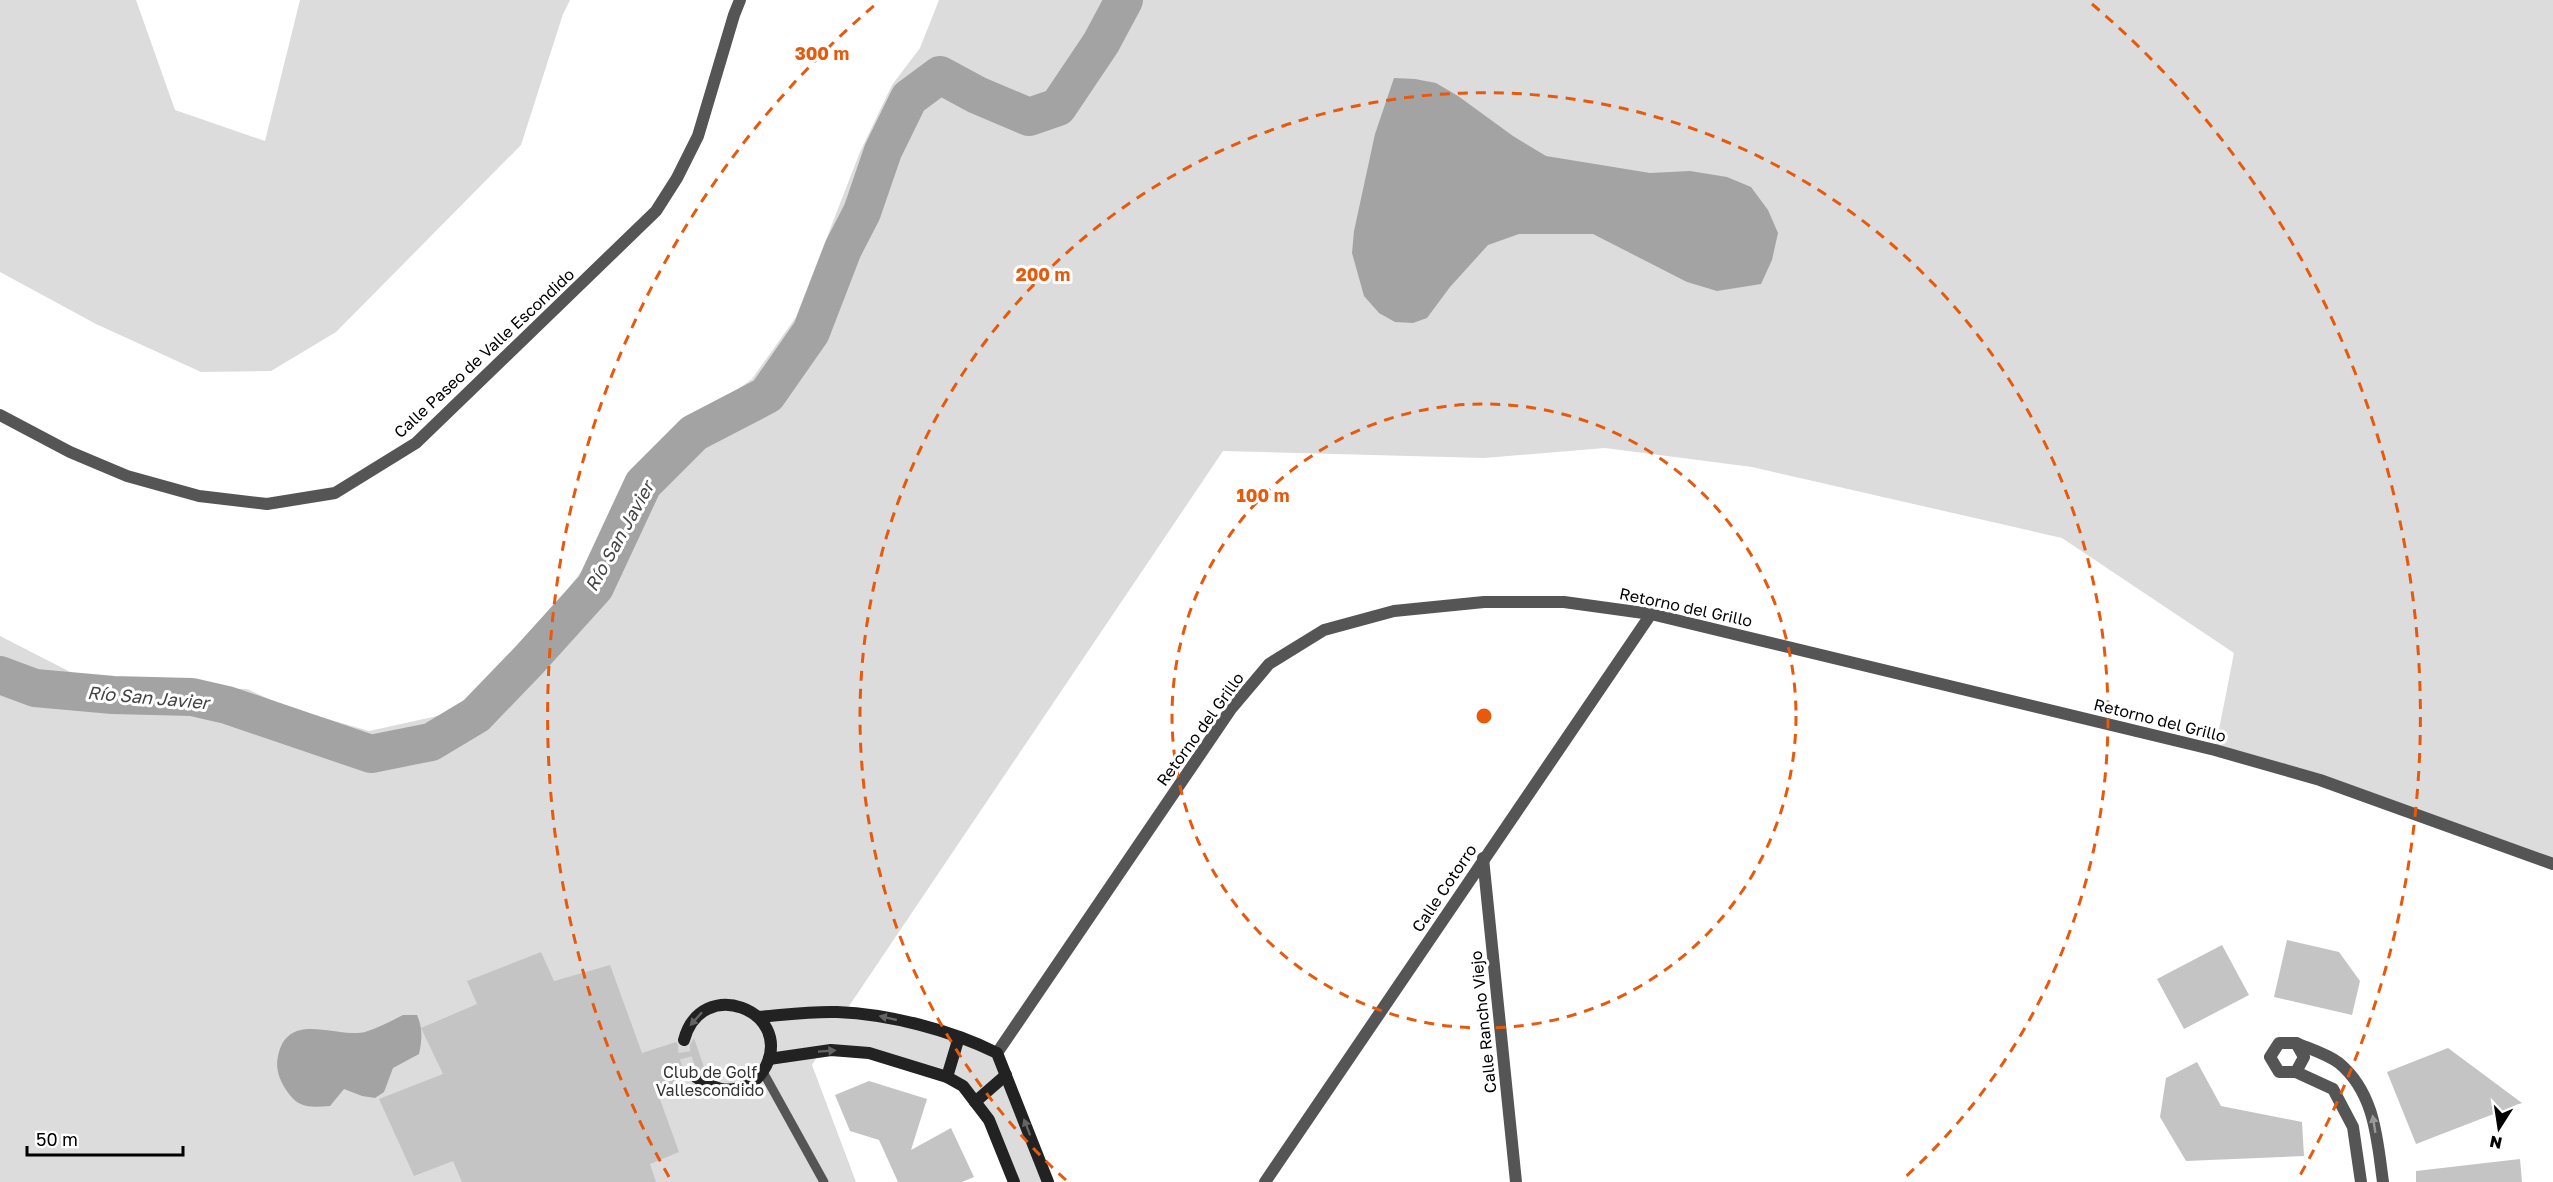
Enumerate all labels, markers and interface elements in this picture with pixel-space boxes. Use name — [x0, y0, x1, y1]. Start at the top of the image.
text: 300 m — [795, 42, 849, 64]
text: 200 m — [1016, 263, 1070, 285]
street label: Calle Paseo de Valle Escondido — [390, 264, 578, 442]
water label: Río San Javier — [580, 475, 660, 595]
text: 100 m — [1237, 484, 1289, 506]
street label: Retorno del Grillo — [1618, 583, 1754, 631]
street label: Retorno del Grillo — [1152, 668, 1248, 790]
water label: Río San Javier — [86, 681, 213, 714]
street label: Retorno del Grillo — [2092, 694, 2228, 746]
centre of rings — [1474, 706, 1494, 726]
street label: Calle Cotorro — [1407, 840, 1481, 936]
street label: Calle Rancho Viejo — [1466, 950, 1500, 1094]
one-way arrow — [689, 1011, 703, 1026]
one-way arrow — [878, 1013, 897, 1022]
one-way arrow — [818, 1047, 837, 1056]
park label: Club de Golf Vallescondido — [656, 1062, 764, 1100]
north arrow — [2469, 1098, 2529, 1158]
one-way arrow — [2370, 1115, 2379, 1134]
one-way arrow — [1021, 1118, 1031, 1136]
scale bar — [27, 1119, 183, 1157]
text: 50 m — [36, 1128, 78, 1150]
text: N — [2488, 1132, 2504, 1154]

